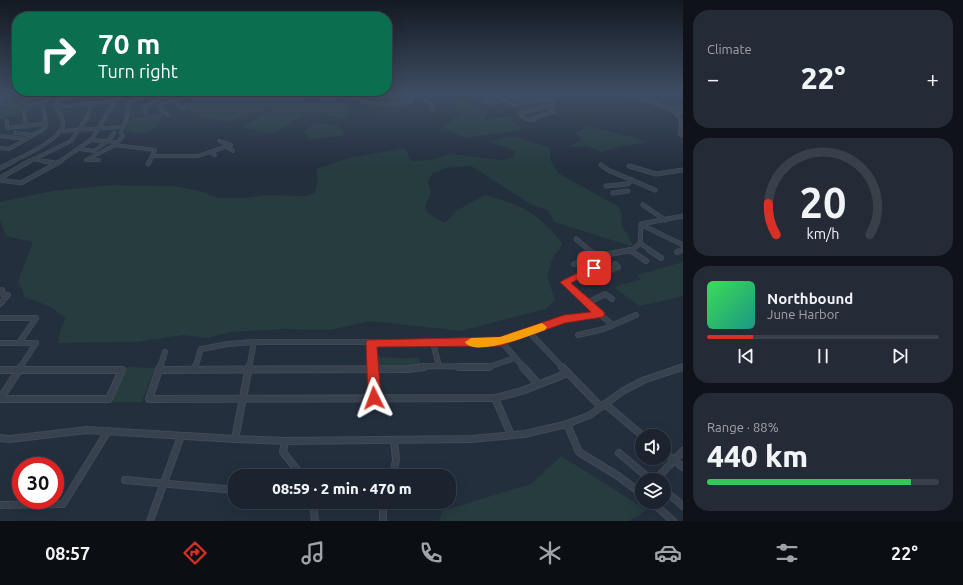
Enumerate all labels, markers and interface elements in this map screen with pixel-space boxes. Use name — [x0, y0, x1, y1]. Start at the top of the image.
icon: right — [32, 28, 84, 80]
text: 70 m — [98, 28, 160, 59]
text: Climate — [707, 42, 752, 56]
text: Turn right — [98, 61, 178, 81]
text: 22° — [801, 61, 845, 95]
text: − — [707, 66, 719, 91]
text: + — [927, 66, 939, 91]
text: 20 — [800, 178, 846, 225]
text: km/h — [807, 225, 839, 241]
pin — [577, 251, 611, 285]
icon: arrive — [583, 257, 605, 279]
text: Northbound — [767, 290, 853, 307]
text: June Harbor — [767, 307, 839, 321]
icon: previous — [735, 345, 757, 367]
icon: pause — [812, 345, 834, 367]
icon: next — [889, 345, 911, 367]
position arrow — [353, 377, 395, 419]
text: Range · 88% — [707, 420, 779, 434]
map controls — [635, 429, 671, 509]
button: sound — [635, 429, 671, 465]
text: 440 km — [707, 439, 808, 473]
speed limit sign: 30 — [12, 457, 64, 509]
button: layers — [635, 473, 671, 509]
text: 08:59 · 2 min · 470 m — [272, 480, 412, 497]
icon: directions — [181, 539, 209, 567]
icon: music — [299, 539, 327, 567]
icon: phone — [417, 539, 445, 567]
icon: climate — [536, 539, 564, 567]
icon: car — [654, 539, 682, 567]
icon: filters — [773, 539, 801, 567]
text: 08:57 — [45, 543, 90, 563]
text: 22° — [891, 543, 918, 563]

